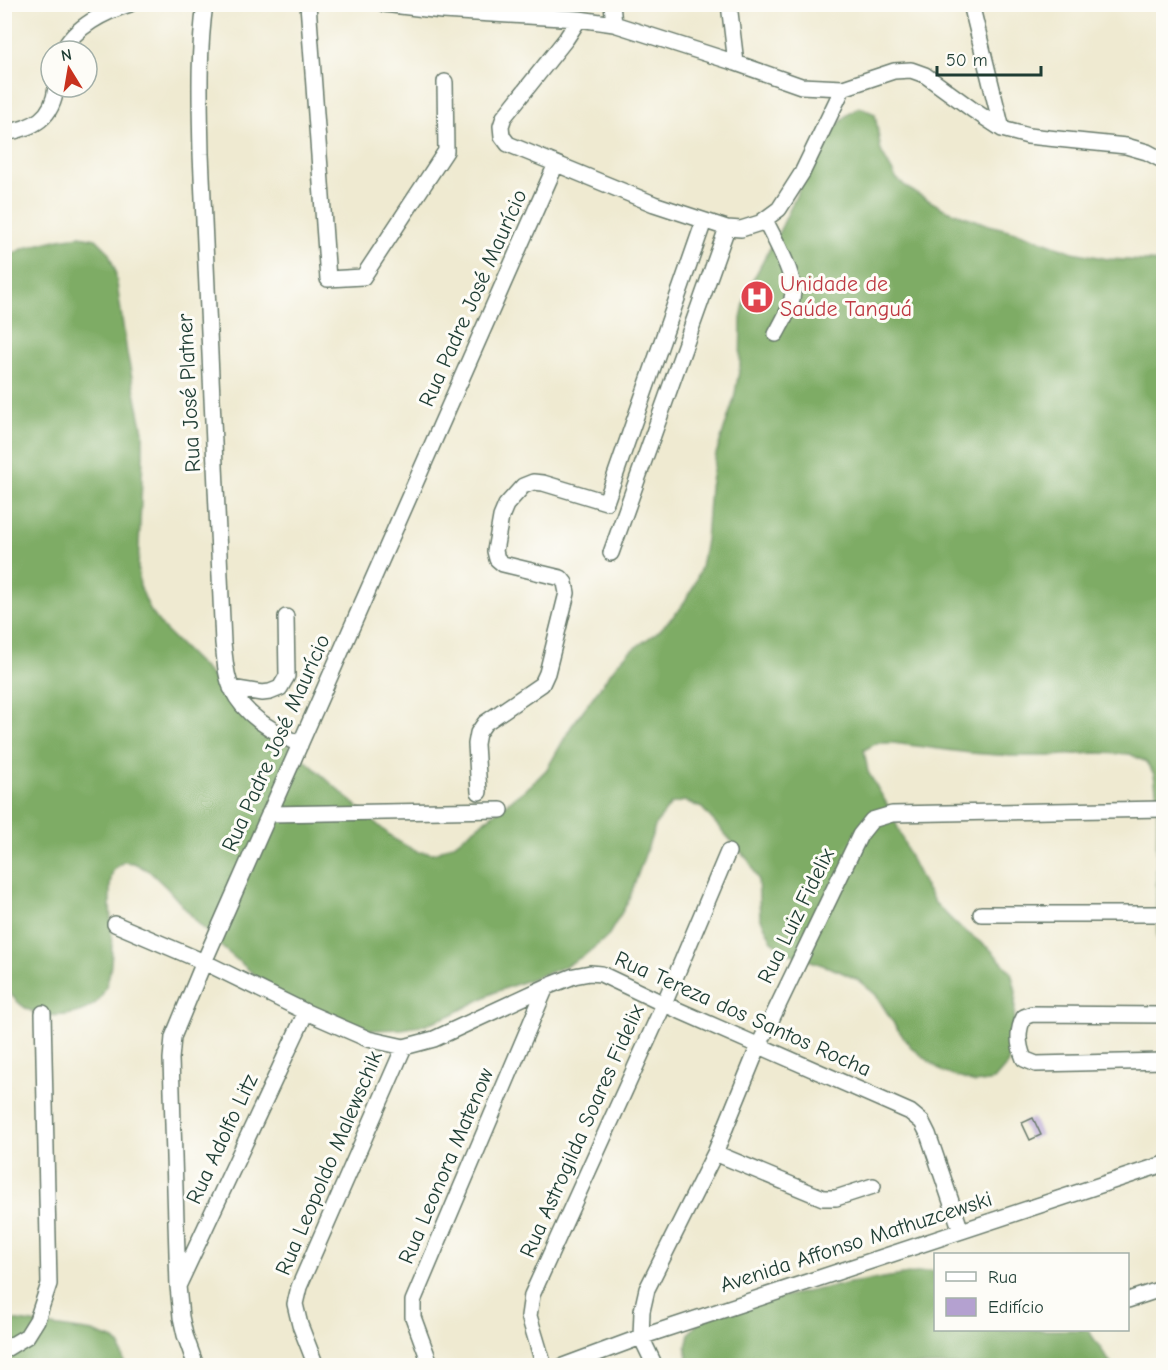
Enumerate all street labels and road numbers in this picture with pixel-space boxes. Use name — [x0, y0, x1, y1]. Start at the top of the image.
street label: Rua Padre José Maurício — [413, 185, 533, 411]
street label: Rua José Platner — [172, 313, 206, 473]
street label: Rua Padre José Maurício — [216, 630, 336, 856]
street label: Rua Luiz Fidelix — [752, 843, 840, 988]
street label: Rua Tereza dos Santos Rocha — [611, 946, 875, 1082]
street label: Rua Astrogilda Soares Fidelix — [514, 1000, 650, 1262]
street label: Rua Leopoldo Malewschik — [270, 1047, 388, 1279]
street label: Rua Leonora Matenow — [393, 1064, 499, 1268]
street label: Rua Adolfo Litz — [181, 1069, 264, 1208]
street label: Avenida Affonso Mathuzcewski — [717, 1186, 995, 1298]

